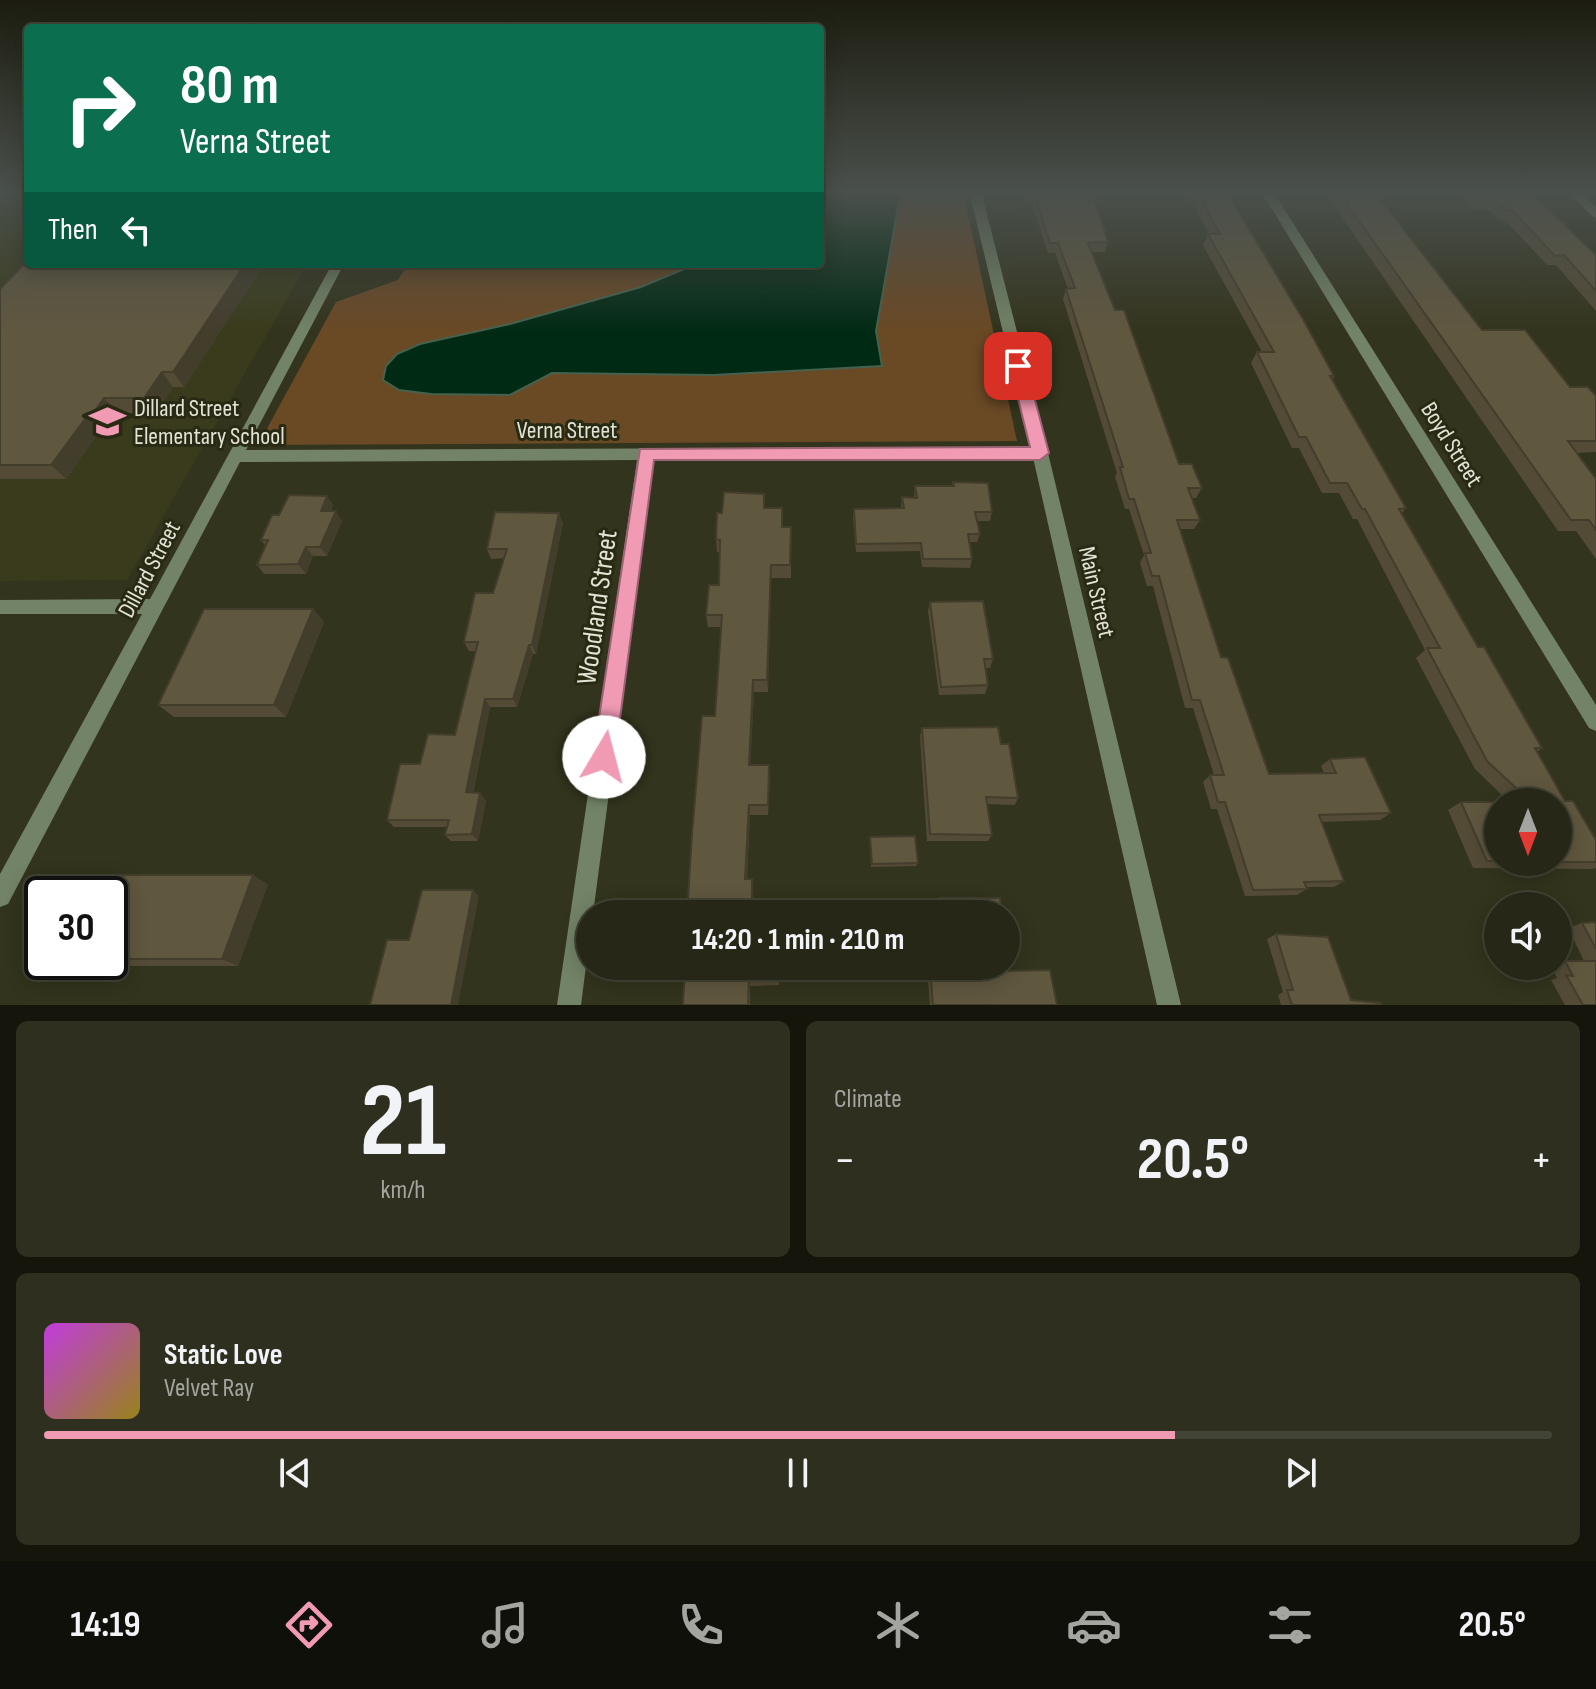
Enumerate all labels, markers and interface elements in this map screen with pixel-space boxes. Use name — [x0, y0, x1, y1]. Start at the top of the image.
text: 80 m — [180, 53, 279, 120]
icon: right — [48, 56, 152, 160]
text: Verna Street — [180, 121, 331, 164]
icon: left — [114, 208, 158, 252]
text: Then — [48, 212, 98, 248]
pin — [984, 332, 1052, 400]
icon: arrive — [996, 344, 1040, 388]
place label: Dillard Street Elementary School — [134, 394, 285, 451]
street label: Boyd Street — [1414, 397, 1489, 492]
school or university icon: Dillard Street Elementary School — [89, 403, 127, 441]
street label: Verna Street — [517, 416, 617, 445]
street label: Dillard Street — [112, 516, 187, 623]
street label: Woodland Street — [570, 528, 625, 687]
street label: Main Street — [1072, 544, 1121, 641]
position arrow — [562, 715, 646, 799]
north arrow — [1484, 788, 1572, 876]
map controls — [1484, 788, 1572, 980]
speed limit sign: 30 — [24, 876, 128, 980]
button: sound — [1484, 892, 1572, 980]
text: 14:20 · 1 min · 210 m — [692, 922, 904, 958]
text: 21 — [360, 1060, 446, 1185]
text: Climate — [834, 1084, 902, 1115]
text: 20.5° — [1137, 1124, 1249, 1196]
text: − — [834, 1134, 856, 1187]
text: + — [1530, 1134, 1552, 1187]
text: km/h — [381, 1175, 425, 1206]
text: Static Love — [164, 1337, 283, 1373]
text: Velvet Ray — [164, 1373, 254, 1404]
icon: previous — [273, 1451, 317, 1495]
icon: pause — [776, 1451, 820, 1495]
icon: next — [1279, 1451, 1323, 1495]
icon: directions — [281, 1597, 337, 1653]
icon: music — [477, 1597, 533, 1653]
icon: phone — [673, 1597, 729, 1653]
icon: climate — [870, 1597, 926, 1653]
icon: car — [1066, 1597, 1122, 1653]
icon: filters — [1262, 1597, 1318, 1653]
text: 14:19 — [70, 1604, 141, 1647]
text: 20.5° — [1458, 1604, 1526, 1647]

